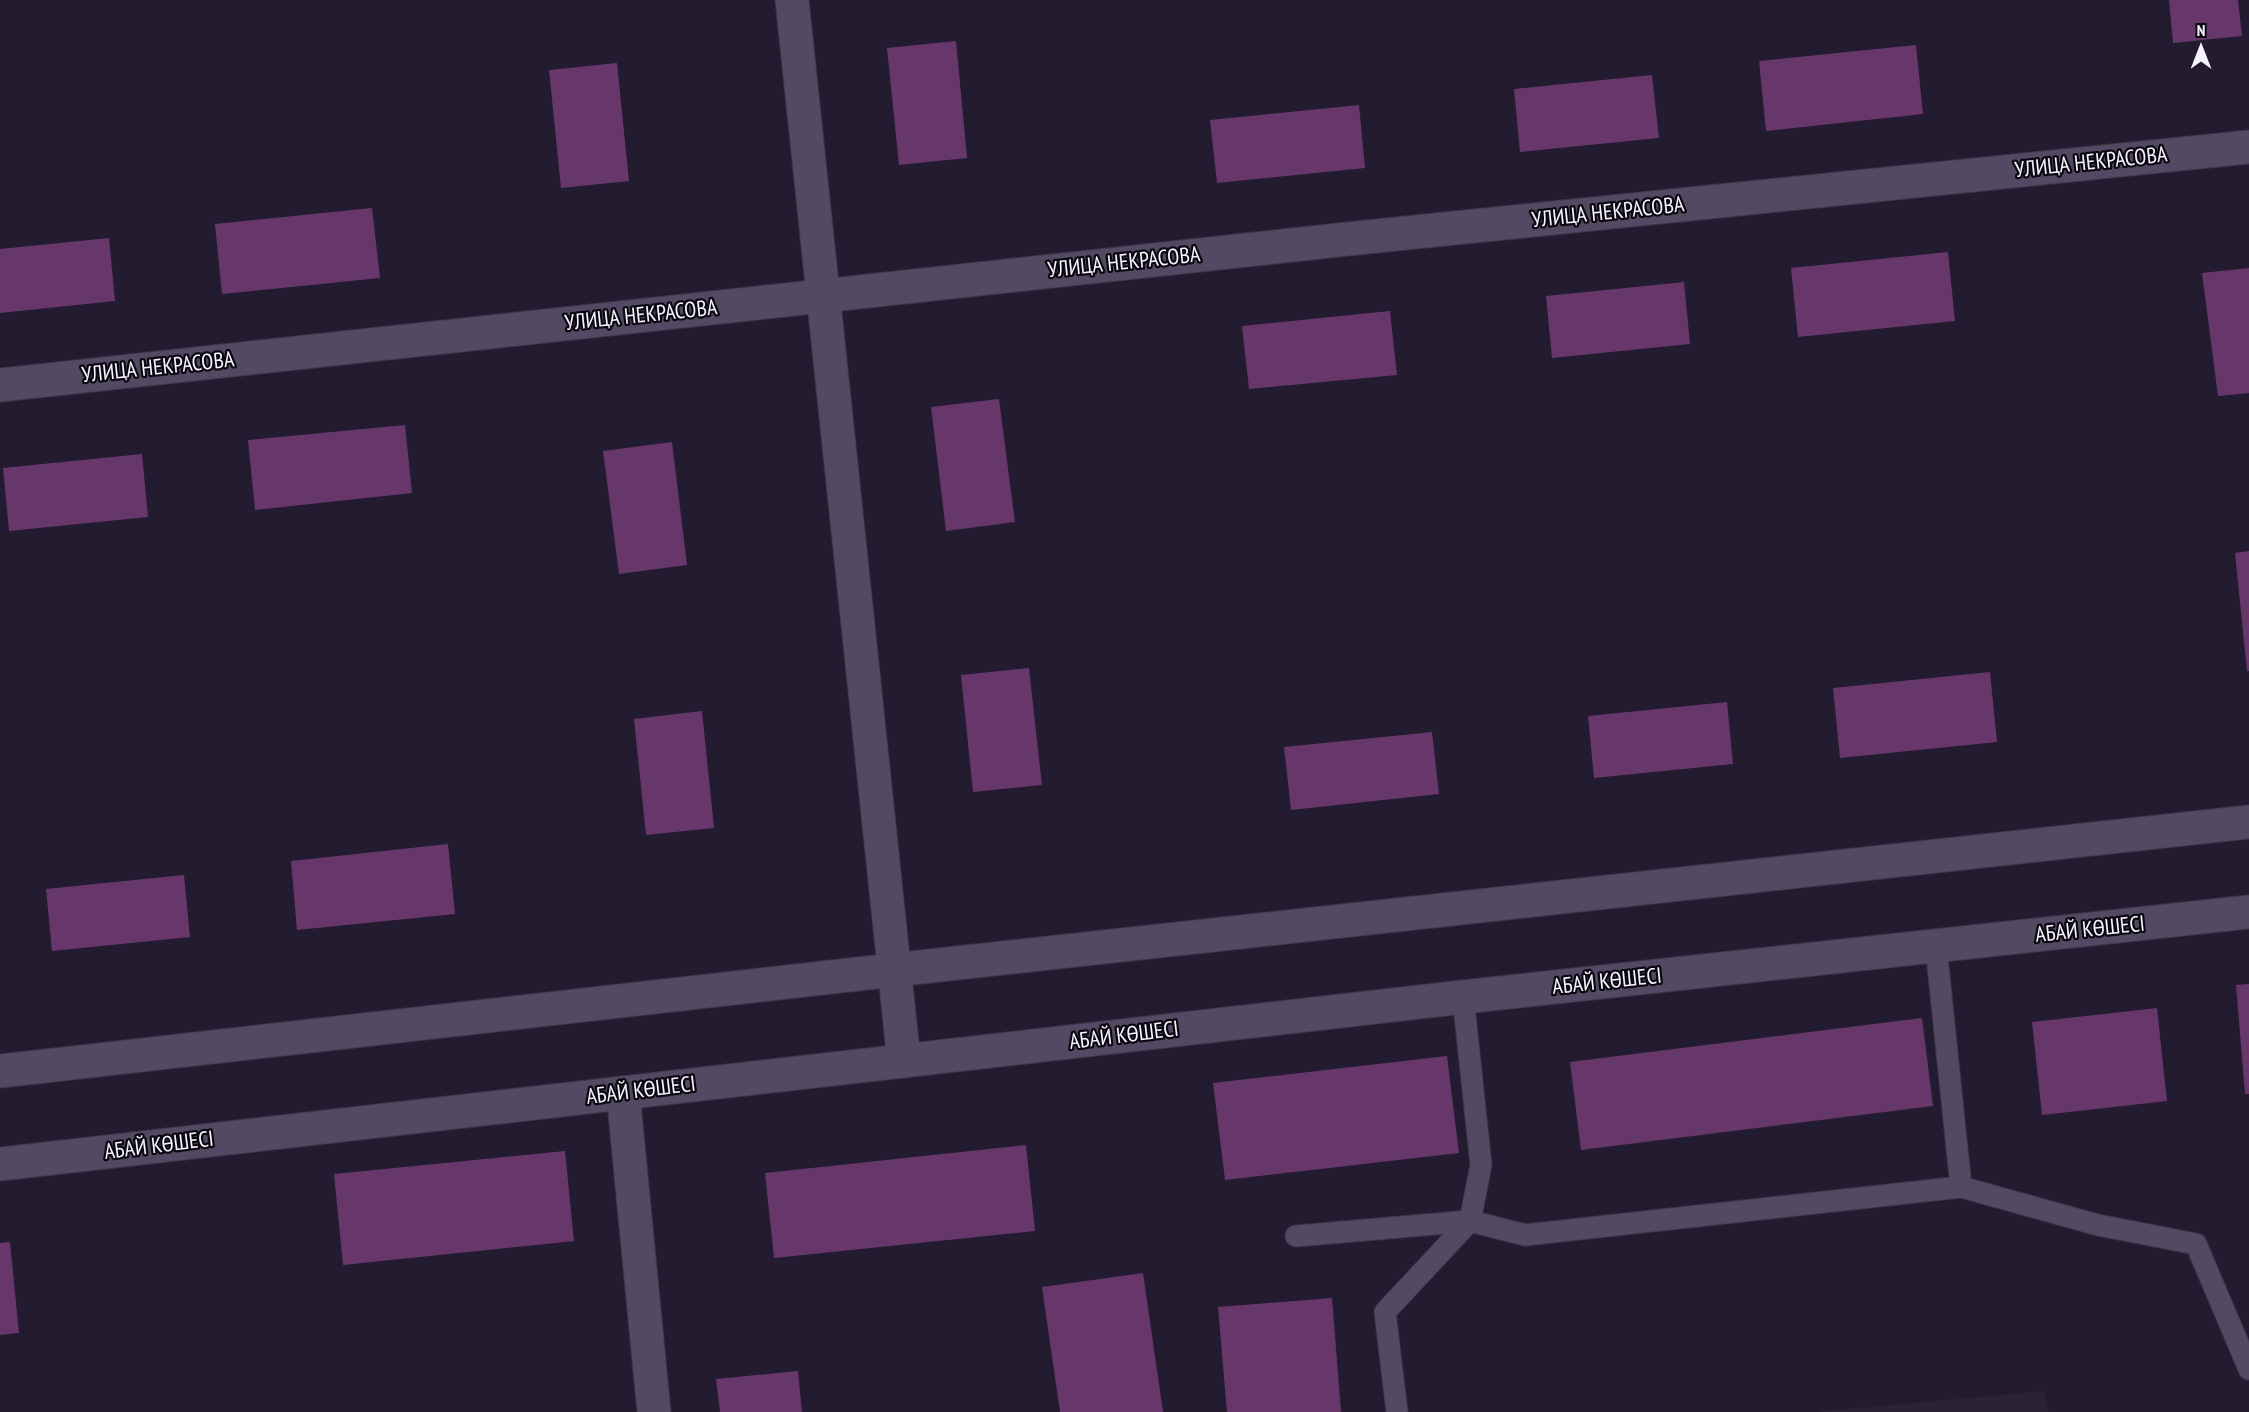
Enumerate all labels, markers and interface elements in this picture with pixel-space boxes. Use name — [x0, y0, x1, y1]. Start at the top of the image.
north arrow — [2171, 18, 2231, 78]
text: N — [2197, 20, 2205, 40]
street label: УЛИЦА НЕКРАСОВА — [2013, 142, 2169, 184]
street label: УЛИЦА НЕКРАСОВА — [1530, 192, 1686, 234]
street label: УЛИЦА НЕКРАСОВА — [1046, 242, 1202, 284]
street label: УЛИЦА НЕКРАСОВА — [563, 295, 719, 337]
street label: УЛИЦА НЕКРАСОВА — [80, 347, 236, 389]
street label: АБАЙ КӨШЕСІ — [2034, 911, 2146, 949]
street label: АБАЙ КӨШЕСІ — [1551, 963, 1663, 1001]
street label: АБАЙ КӨШЕСІ — [1068, 1016, 1180, 1056]
street label: АБАЙ КӨШЕСІ — [585, 1071, 697, 1111]
street label: АБАЙ КӨШЕСІ — [103, 1126, 215, 1166]

